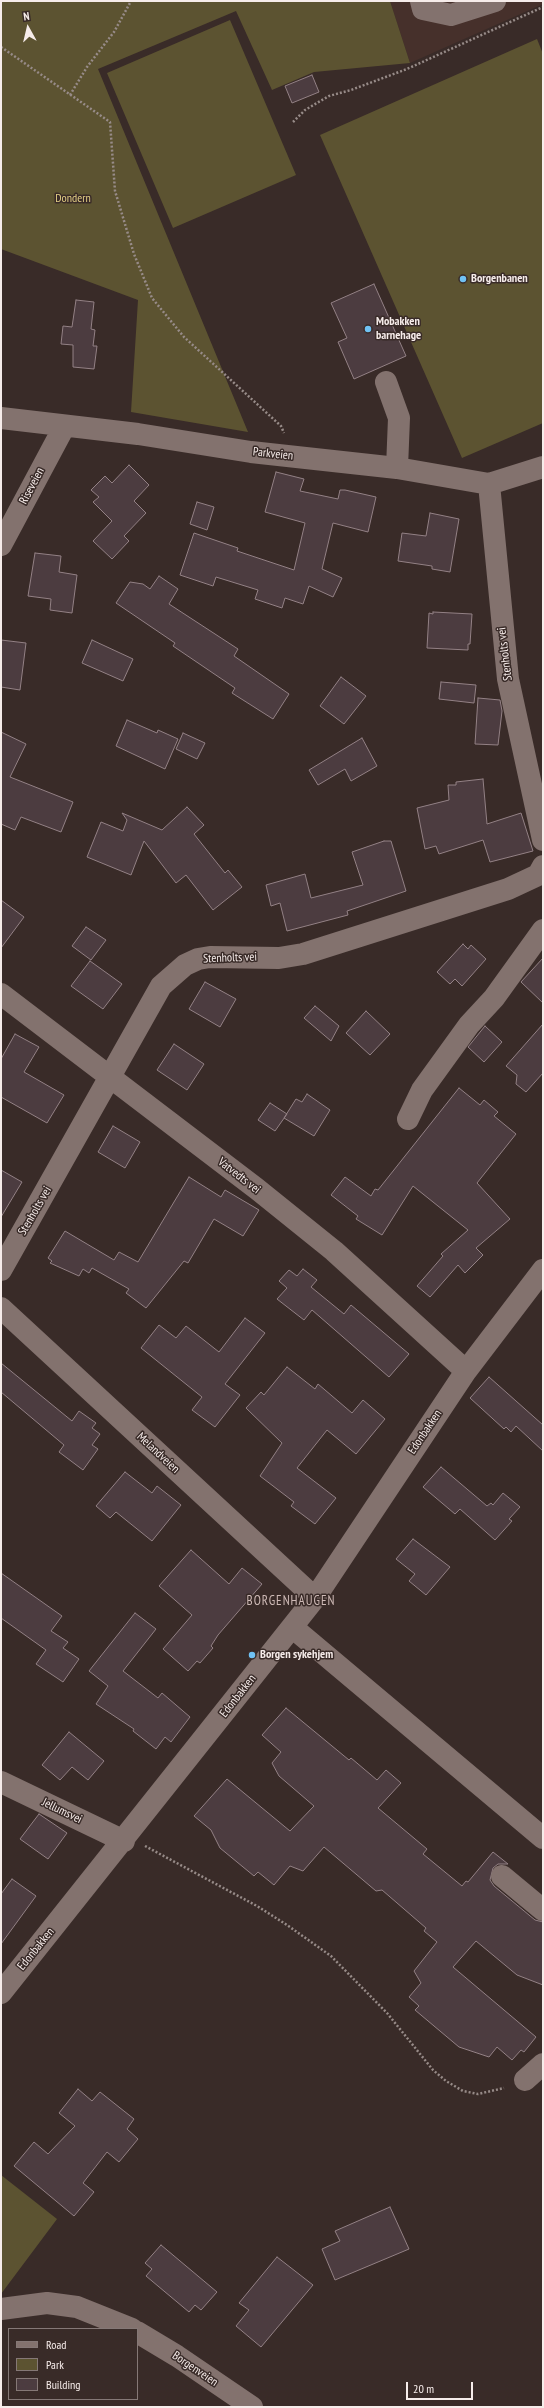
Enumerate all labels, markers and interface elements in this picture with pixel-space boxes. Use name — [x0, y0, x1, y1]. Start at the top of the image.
north arrow — [8, 8, 48, 48]
text: N — [22, 9, 30, 23]
park label: Dondern — [55, 192, 91, 206]
place label: Borgenbanen — [471, 272, 528, 286]
marker: Borgenbanen — [458, 274, 468, 284]
place label: Mobakken barnehage — [376, 315, 421, 343]
marker: Mobakken barnehage — [363, 324, 373, 334]
street label: Parkveien — [252, 445, 294, 463]
street label: Riseveien — [16, 465, 48, 507]
street label: Stenholts vei — [495, 626, 515, 682]
street label: Stenholts vei — [203, 950, 257, 966]
street label: Vatvedts vei — [215, 1155, 263, 1197]
street label: Stenholts vei — [15, 1184, 55, 1238]
street label: Edonbakken — [405, 1407, 445, 1457]
street label: Melandveien — [134, 1430, 182, 1476]
district label: BORGENHAUGEN — [247, 1593, 335, 1609]
place label: Borgen sykehjem — [260, 1648, 333, 1662]
marker: Borgen sykehjem — [247, 1650, 257, 1660]
street label: Edonbakken — [217, 1672, 259, 1720]
street label: Jellumsvei — [40, 1795, 84, 1827]
street label: Edonbakken — [15, 1925, 57, 1973]
legend — [8, 2328, 138, 2400]
text: Road — [46, 2337, 66, 2352]
street label: Borgenveien — [169, 2348, 221, 2390]
text: Park — [46, 2357, 64, 2372]
scale bar — [408, 2374, 475, 2400]
text: Building — [46, 2377, 81, 2392]
text: 20 m — [413, 2381, 434, 2396]

